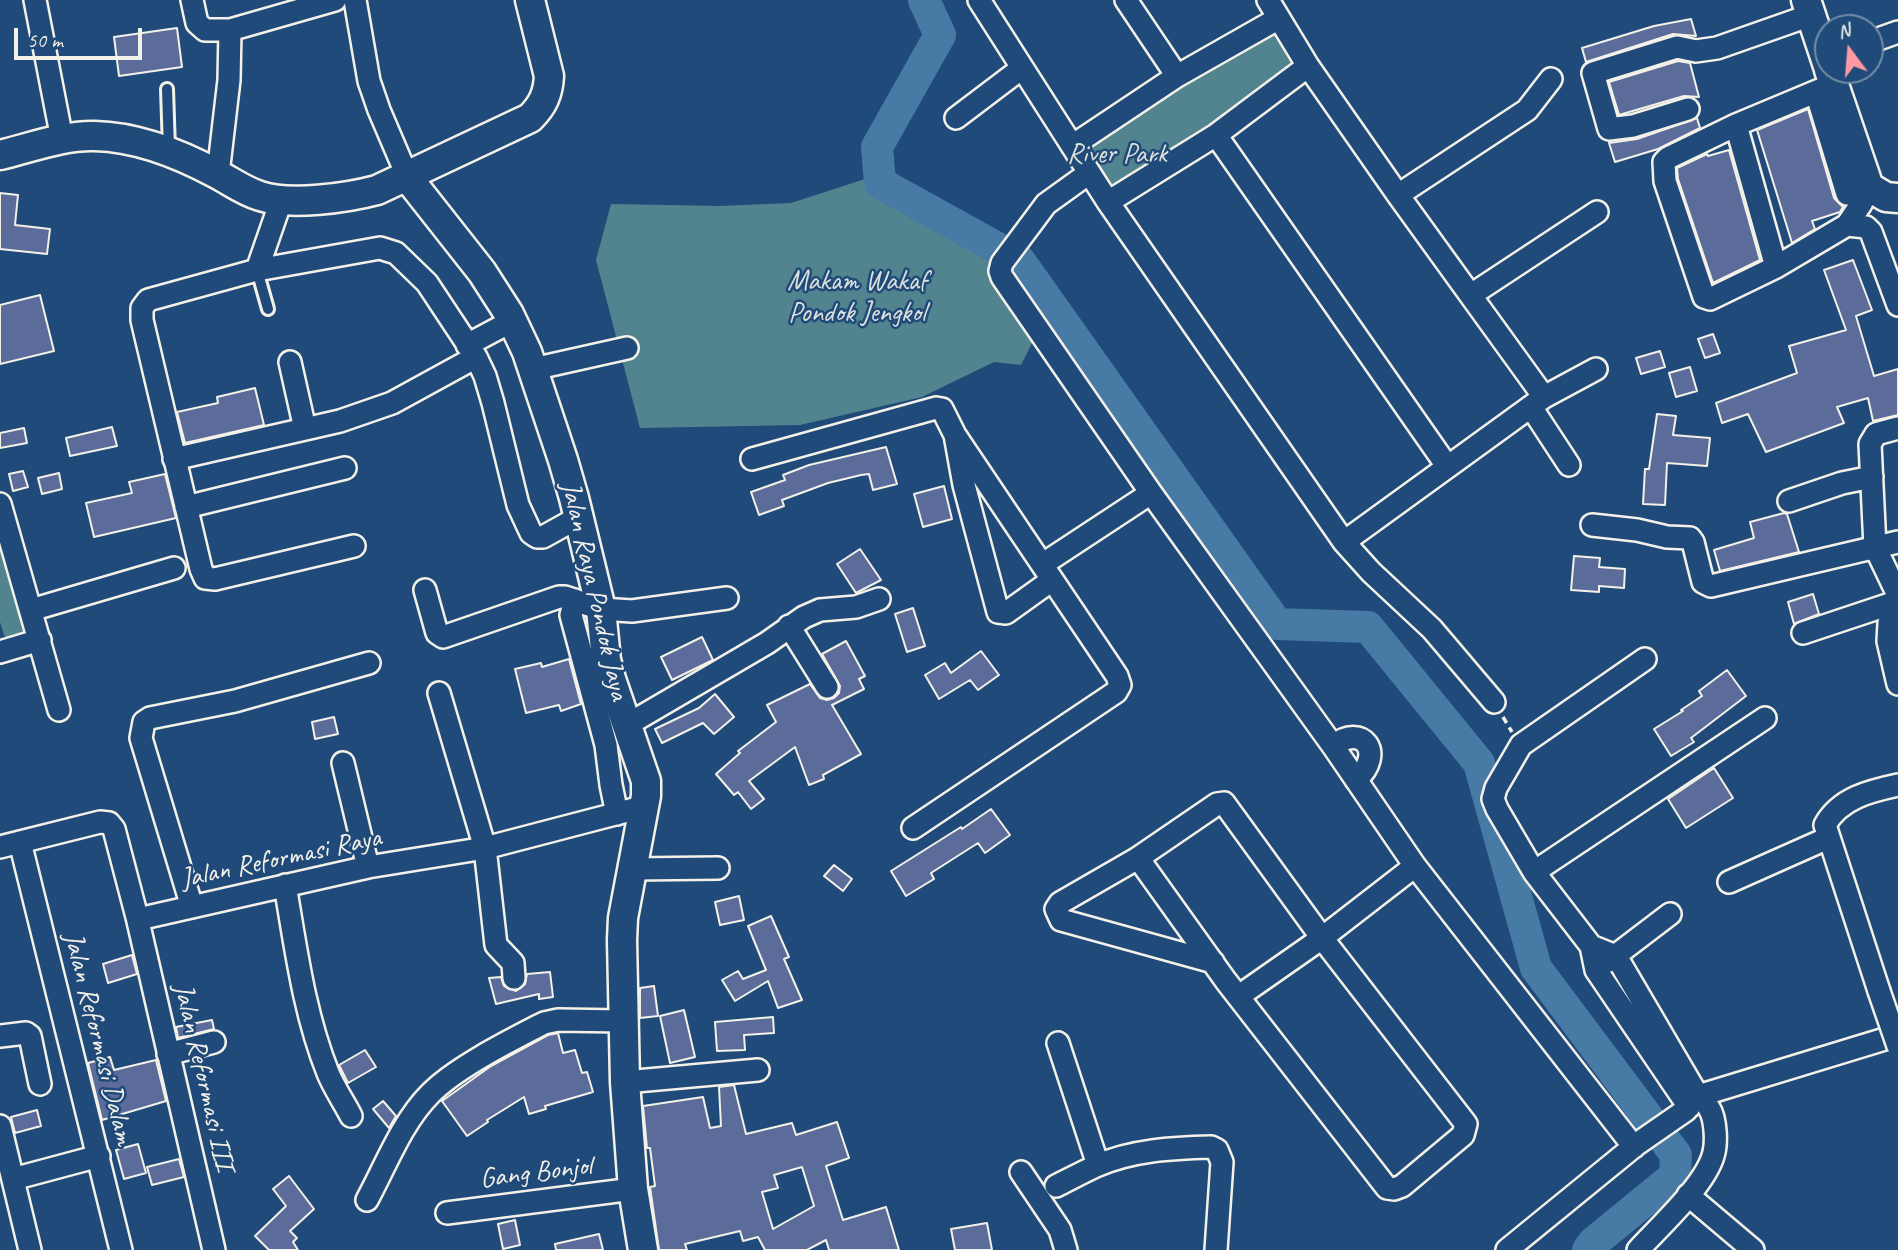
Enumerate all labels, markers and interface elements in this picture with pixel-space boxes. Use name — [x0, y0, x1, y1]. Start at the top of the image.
scale bar — [18, 14, 145, 58]
north arrow — [1814, 14, 1884, 84]
text: N — [1835, 18, 1853, 44]
text: 50 m — [27, 27, 63, 53]
park label: River Park — [1067, 138, 1167, 172]
park label: Makam Wakaf Pondok Jengkol — [787, 265, 927, 331]
street label: Jalan Raya Pondok Jaya — [553, 479, 635, 703]
street label: Jalan Reformasi Raya — [178, 821, 384, 897]
street label: Jalan Reformasi Dalam — [55, 929, 141, 1149]
street label: Jalan Reformasi III — [165, 980, 241, 1174]
street label: Gang Bonjol — [478, 1149, 594, 1197]

